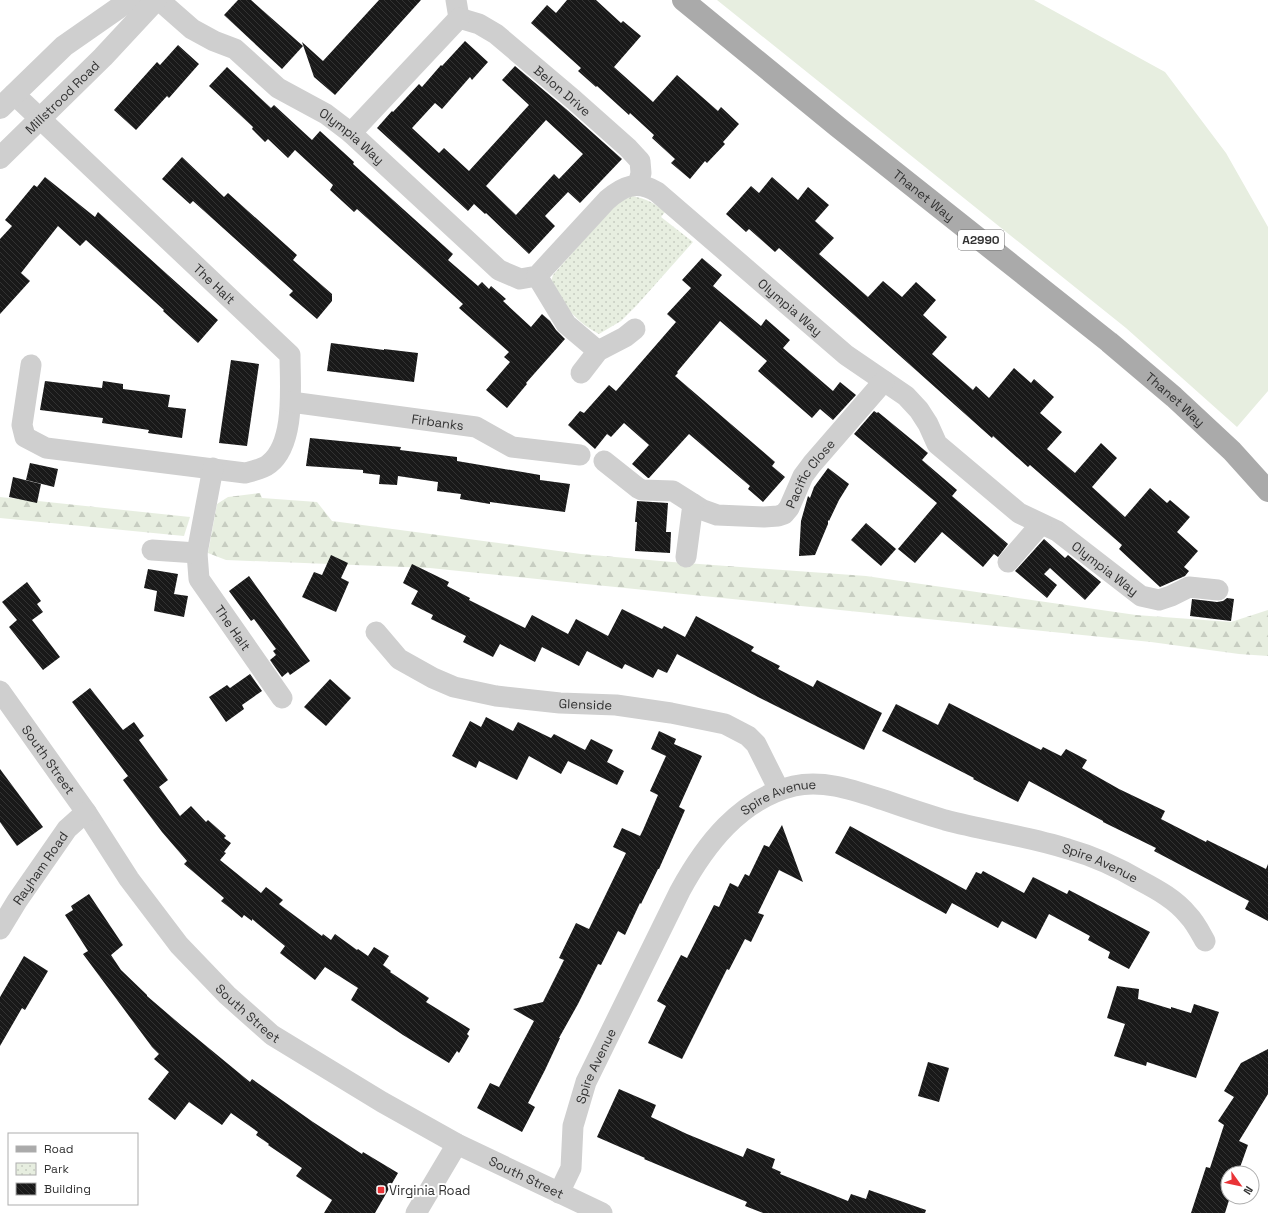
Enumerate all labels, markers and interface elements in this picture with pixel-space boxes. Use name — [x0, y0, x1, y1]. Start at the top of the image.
street label: Millstrood Road — [22, 57, 103, 138]
street label: Belon Drive — [530, 62, 594, 120]
street label: Olympia Way — [316, 104, 388, 168]
street label: Thanet Way — [889, 166, 958, 225]
road number: A2990 — [958, 230, 1004, 250]
street label: The Halt — [190, 260, 239, 308]
street label: Olympia Way — [754, 275, 826, 340]
street label: Thanet Way — [1142, 369, 1209, 431]
street label: Firbanks — [410, 410, 465, 434]
street label: Pacific Close — [782, 436, 839, 511]
street label: Olympia Way — [1068, 538, 1142, 600]
street label: The Halt — [211, 602, 254, 654]
street label: Glenside — [558, 695, 612, 714]
street label: South Street — [18, 722, 79, 798]
street label: Spire Avenue — [737, 776, 816, 819]
street label: Rayham Road — [9, 828, 72, 908]
street label: Spire Avenue — [1060, 840, 1141, 887]
street label: South Street — [212, 980, 283, 1047]
street label: Spire Avenue — [572, 1026, 620, 1106]
legend — [8, 1133, 138, 1205]
text: Road — [44, 1141, 73, 1157]
street label: South Street — [486, 1152, 566, 1203]
text: Park — [44, 1161, 69, 1177]
north arrow — [1220, 1165, 1260, 1205]
text: Building — [44, 1181, 91, 1197]
place label: Virginia Road — [389, 1182, 470, 1199]
text: N — [1241, 1184, 1256, 1197]
marker: Virginia Road — [376, 1185, 386, 1195]

